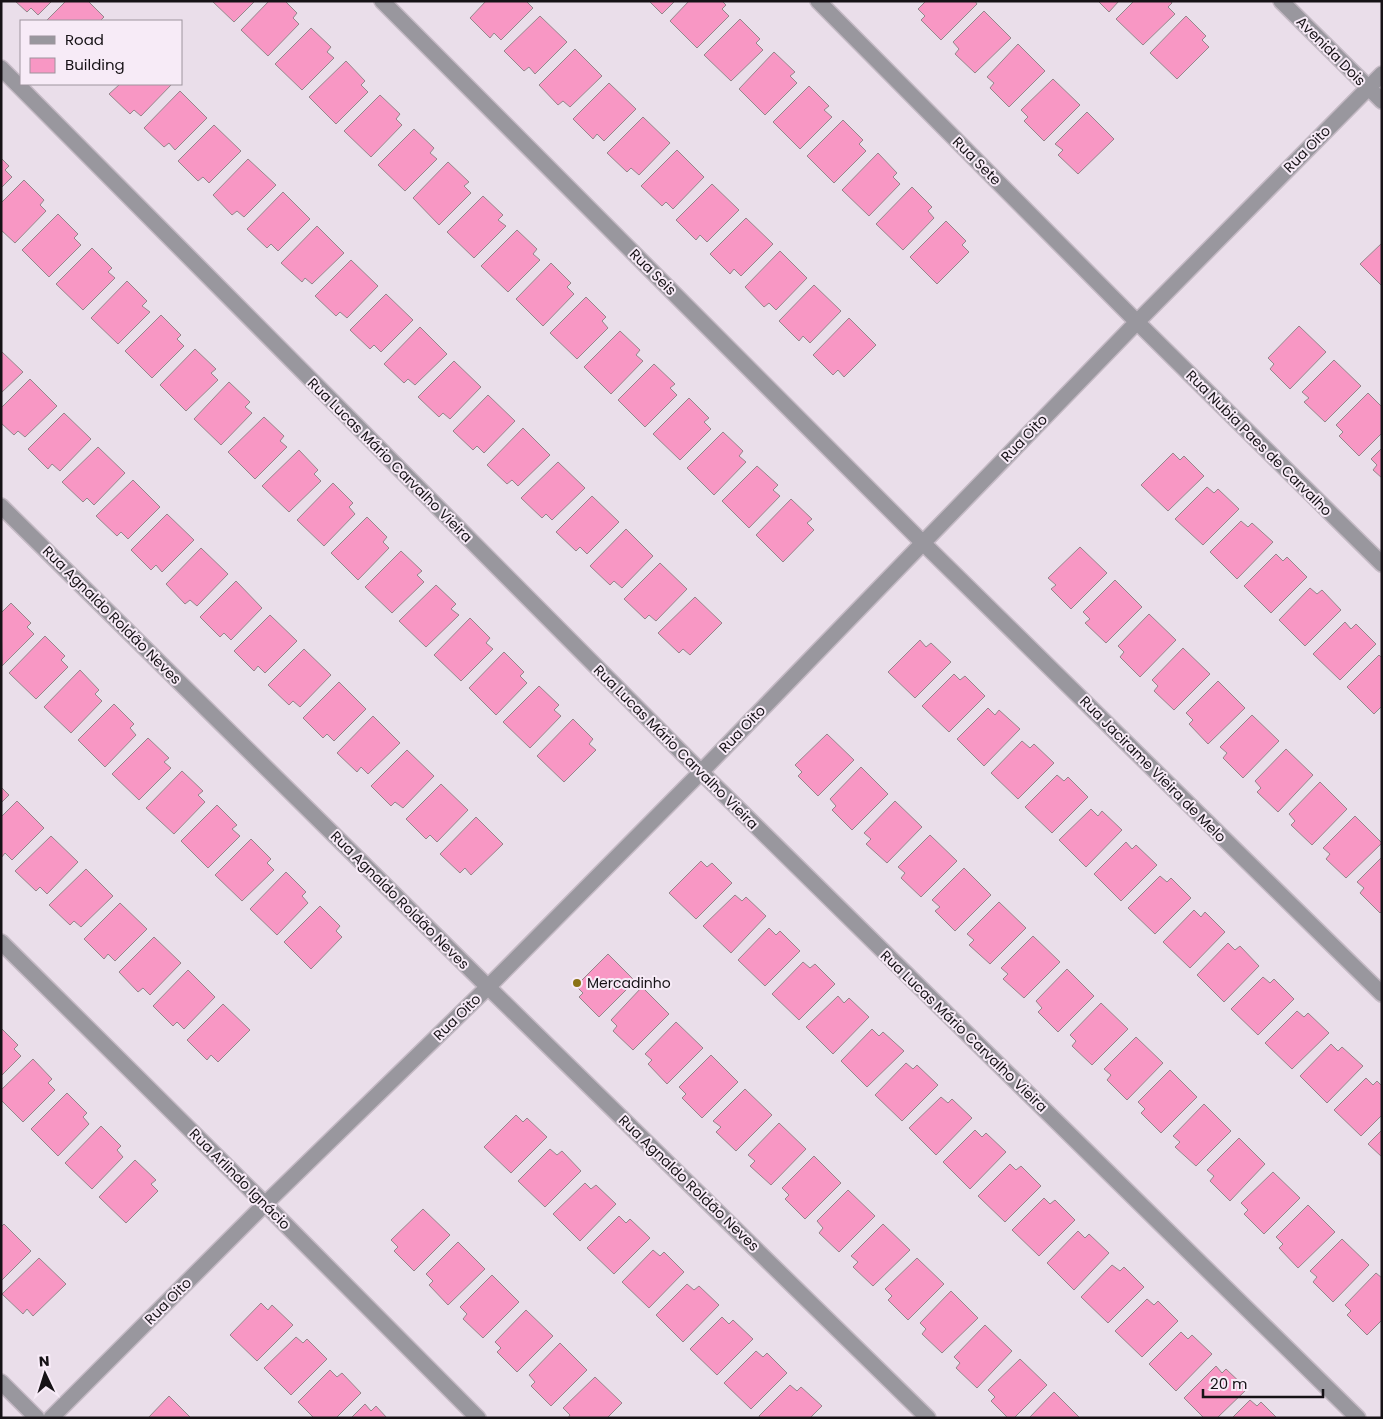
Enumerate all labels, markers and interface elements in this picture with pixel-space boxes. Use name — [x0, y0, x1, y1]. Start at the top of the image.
street label: Avenida Dois — [1292, 12, 1370, 90]
legend — [20, 20, 182, 85]
text: Road — [65, 29, 104, 50]
text: Building — [65, 54, 125, 75]
street label: Rua Oito — [1279, 121, 1335, 177]
street label: Rua Sete — [948, 132, 1006, 190]
street label: Rua Seis — [625, 244, 681, 300]
street label: Rua Nubia Paes de Carvalho — [1182, 366, 1336, 520]
street label: Rua Lucas Mário Carvalho Vieira — [303, 373, 477, 547]
street label: Rua Oito — [996, 410, 1052, 466]
street label: Rua Agnaldo Roldão Neves — [38, 541, 186, 689]
street label: Rua Lucas Mário Carvalho Vieira — [589, 660, 763, 834]
street label: Rua Jacirame Vieira de Melo — [1075, 691, 1231, 847]
street label: Rua Oito — [714, 701, 770, 757]
street label: Rua Agnaldo Roldão Neves — [326, 826, 474, 974]
street label: Rua Lucas Mário Carvalho Vieira — [876, 946, 1052, 1116]
place label: Mercadinho — [587, 973, 671, 993]
marker: Mercadinho — [571, 977, 583, 989]
street label: Rua Oito — [429, 989, 485, 1045]
street label: Rua Agnaldo Roldão Neves — [614, 1110, 764, 1256]
street label: Rua Arlindo Ignácio — [185, 1124, 295, 1234]
street label: Rua Oito — [140, 1273, 196, 1329]
north arrow — [20, 1349, 70, 1399]
text: N — [38, 1351, 50, 1371]
scale bar — [1203, 1366, 1323, 1398]
text: 20 m — [1210, 1373, 1248, 1394]

